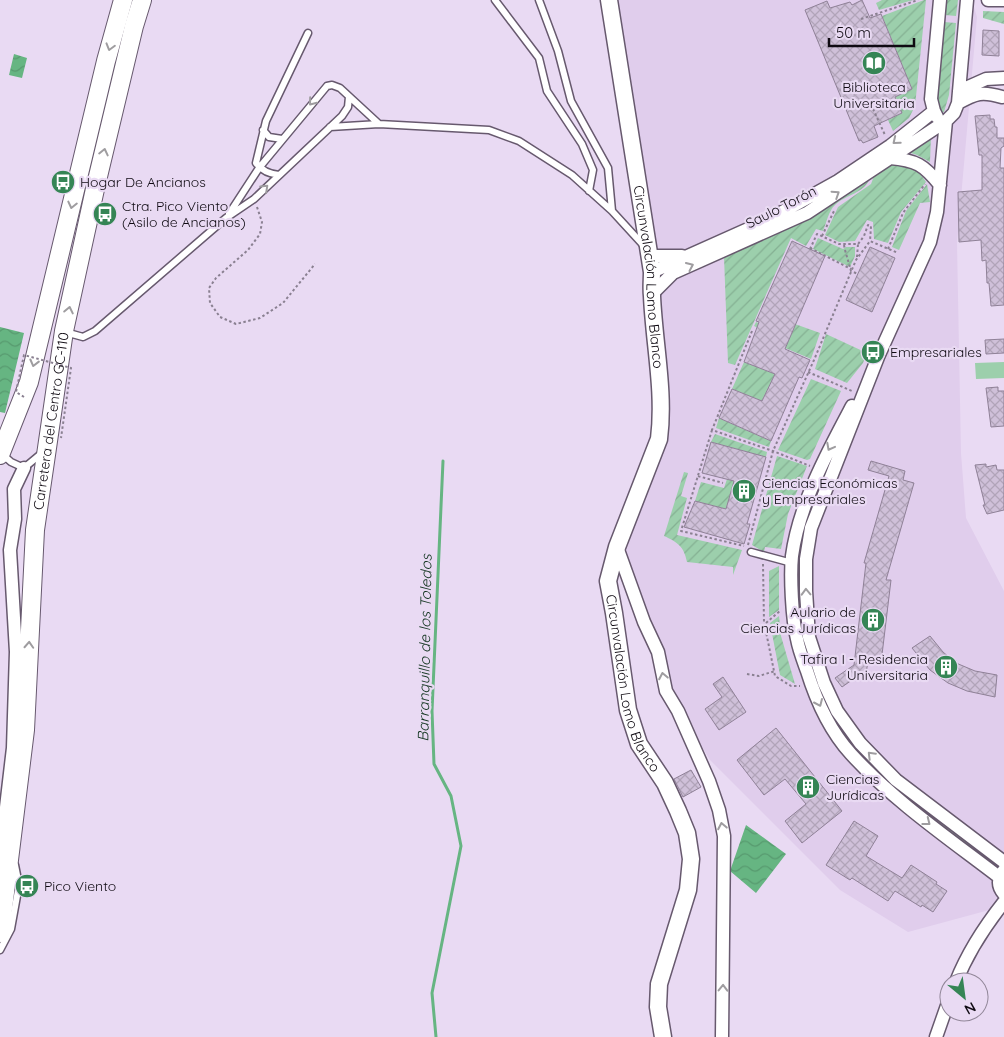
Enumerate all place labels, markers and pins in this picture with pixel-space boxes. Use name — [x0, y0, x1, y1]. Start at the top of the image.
library icon: Biblioteca Universitaria — [861, 50, 887, 76]
place label: Biblioteca Universitaria — [833, 78, 915, 112]
bus stop icon: Hogar De Ancianos — [50, 169, 76, 195]
place label: Hogar De Ancianos — [80, 173, 206, 191]
place label: Ctra. Pico Viento (Asilo de Ancianos) — [122, 197, 246, 231]
bus stop icon: Ctra. Pico Viento (Asilo de Ancianos) — [92, 201, 118, 227]
bus stop icon: Empresariales — [860, 339, 886, 365]
place label: Empresariales — [890, 343, 982, 361]
place label: Ciencias Económicas y Empresariales — [762, 474, 897, 508]
building icon: Ciencias Económicas y Empresariales — [731, 478, 757, 504]
place label: Aulario de Ciencias Jurídicas — [741, 603, 856, 637]
building icon: Aulario de Ciencias Jurídicas — [860, 607, 886, 633]
place label: Tafira I - Residencia Universitaria — [800, 650, 928, 684]
building icon: Tafira I - Residencia Universitaria — [933, 654, 959, 680]
place label: Ciencias Jurídicas — [826, 770, 884, 804]
building icon: Ciencias Jurídicas — [795, 774, 821, 800]
bus stop icon: Pico Viento — [14, 873, 40, 899]
place label: Pico Viento — [44, 877, 116, 895]

